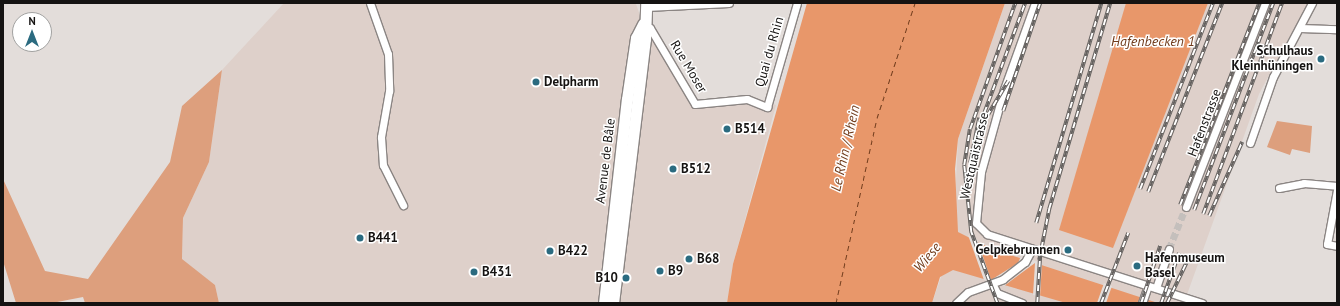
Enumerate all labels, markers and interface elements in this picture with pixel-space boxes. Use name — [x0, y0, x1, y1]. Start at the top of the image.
north arrow — [12, 12, 52, 52]
text: N — [28, 14, 36, 28]
street label: Quai du Rhin — [753, 15, 787, 89]
water label: Hafenbecken 1 — [1111, 33, 1195, 49]
street label: Rue Moser — [666, 38, 710, 96]
place label: Schulhaus Kleinhüningen — [1232, 44, 1313, 75]
marker: Schulhaus Kleinhüningen — [1316, 54, 1326, 64]
place label: Delpharm — [544, 74, 598, 90]
marker: Delpharm — [531, 77, 541, 87]
street label: Hafenstrasse — [1185, 87, 1225, 159]
water label: Le Rhin / Rhein — [827, 103, 863, 193]
street label: Westquaistrasse — [957, 111, 993, 201]
street label: Avenue de Bâle — [593, 118, 619, 204]
place label: B514 — [735, 121, 765, 137]
marker: B514 — [722, 124, 732, 134]
place label: B512 — [681, 161, 711, 177]
marker: B512 — [668, 164, 678, 174]
place label: B441 — [368, 230, 398, 246]
marker: B441 — [355, 233, 365, 243]
water label: Wiese — [910, 239, 944, 275]
place label: Gelpkebrunnen — [975, 242, 1060, 258]
place label: B422 — [558, 243, 588, 259]
marker: Gelpkebrunnen — [1063, 245, 1073, 255]
marker: B422 — [545, 246, 555, 256]
place label: B68 — [697, 251, 719, 267]
place label: Hafenmuseum Basel — [1145, 251, 1225, 282]
marker: B68 — [684, 254, 694, 264]
marker: Hafenmuseum Basel — [1132, 261, 1142, 271]
place label: B9 — [668, 263, 683, 279]
place label: B431 — [482, 264, 512, 280]
marker: B9 — [655, 266, 665, 276]
marker: B431 — [469, 267, 479, 277]
place label: B10 — [596, 270, 618, 286]
marker: B10 — [621, 273, 631, 283]

